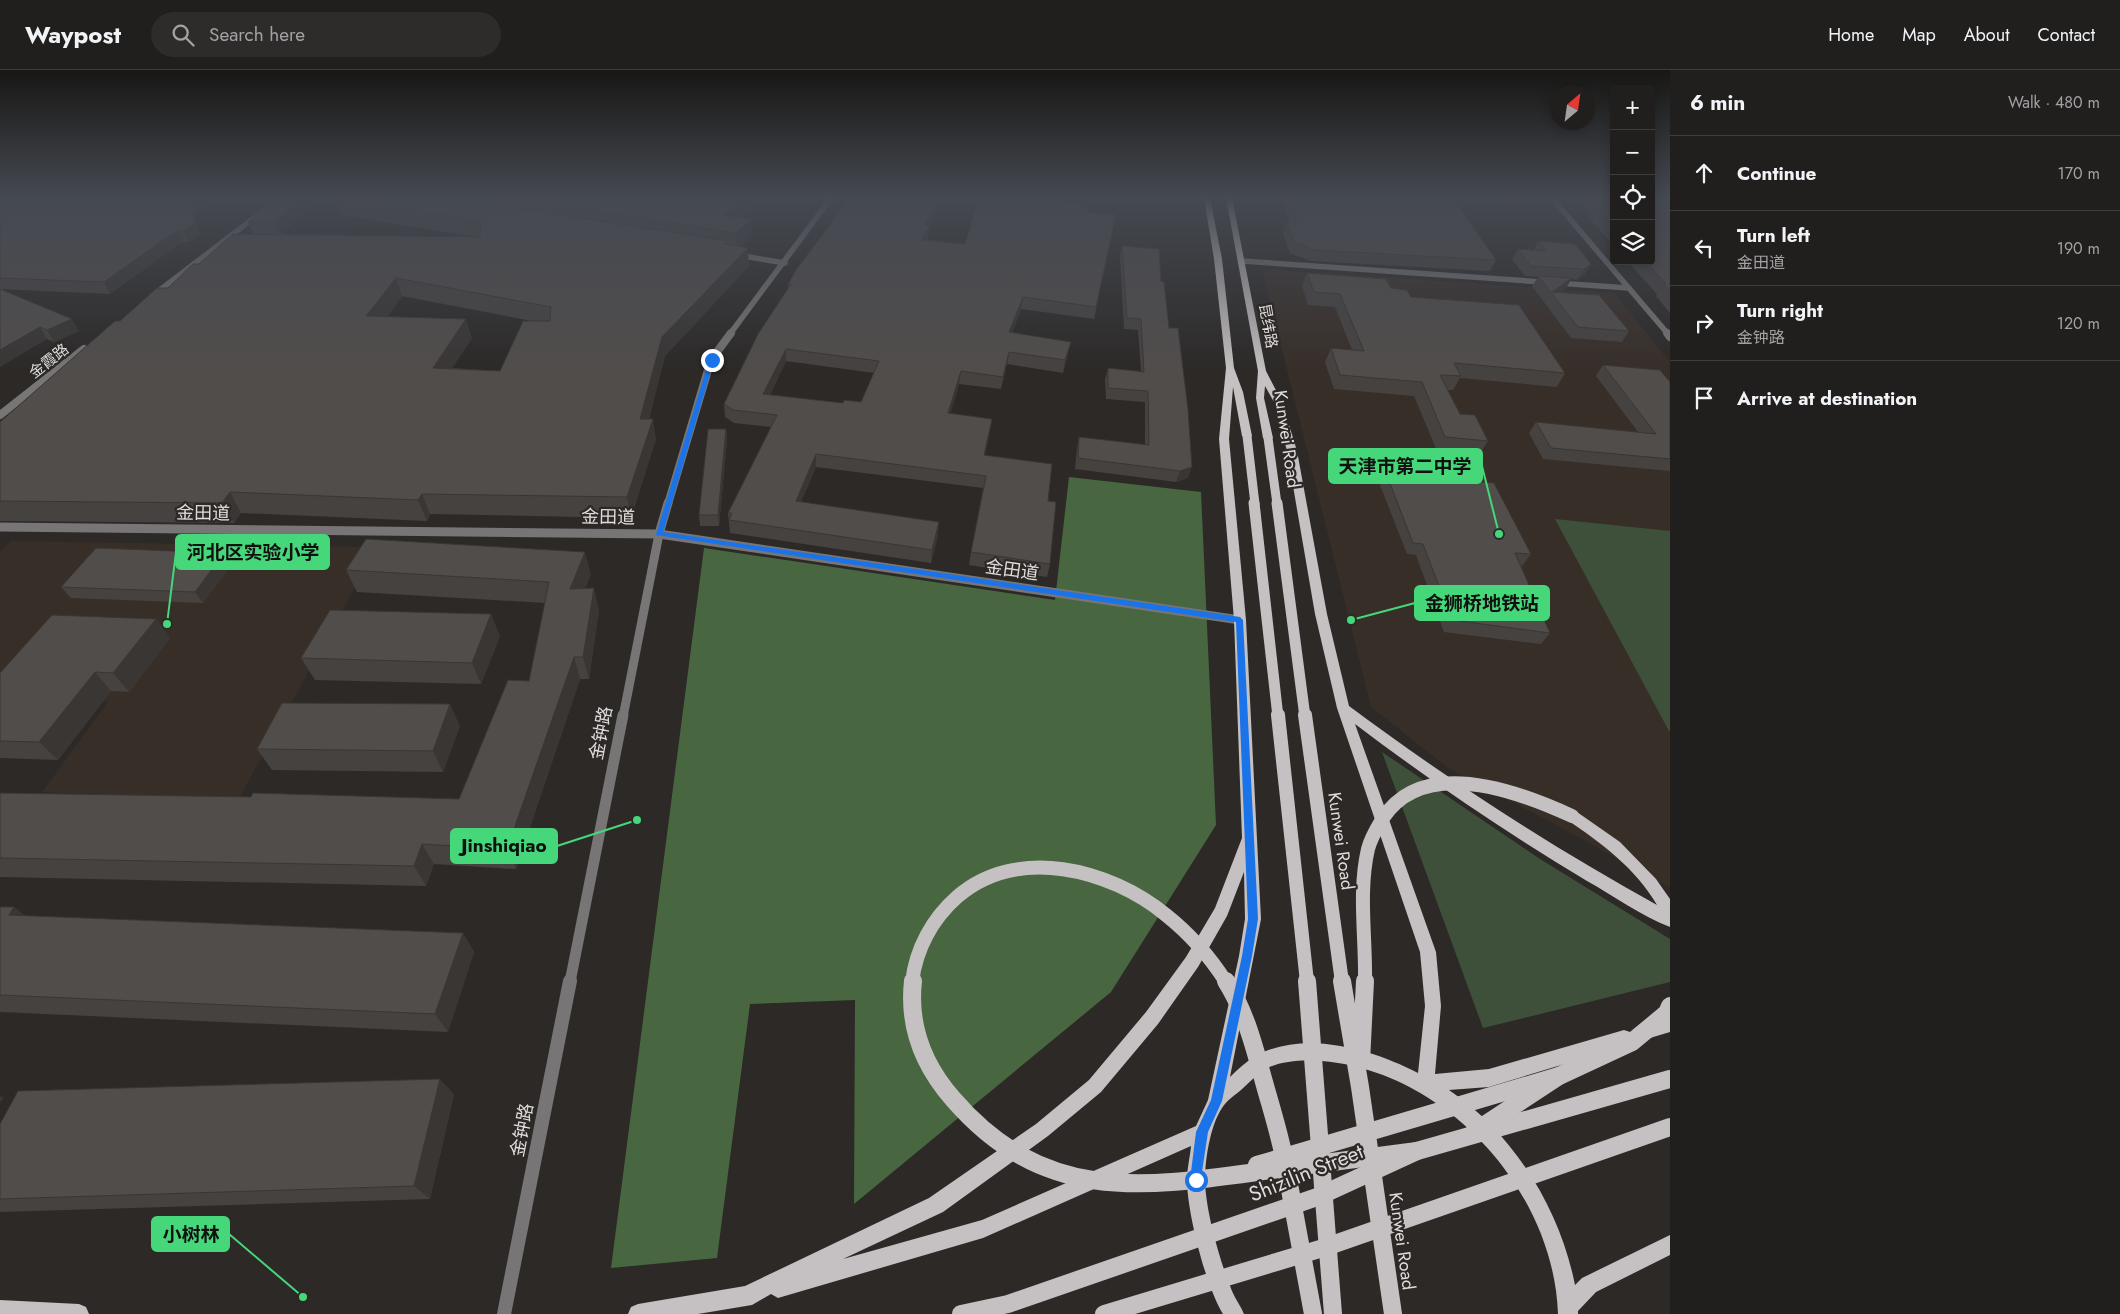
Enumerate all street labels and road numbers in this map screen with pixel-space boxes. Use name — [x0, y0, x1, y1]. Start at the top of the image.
street label: 昆纬路 — [1253, 302, 1283, 350]
street label: 金霞路 — [24, 338, 74, 384]
street label: Kunwei Road — [1267, 388, 1307, 490]
street label: 金田道 — [176, 500, 230, 526]
street label: 金田道 — [581, 504, 635, 530]
street label: 金田道 — [983, 553, 1041, 587]
street label: 金钟路 — [583, 704, 619, 762]
street label: Kunwei Road — [1321, 790, 1361, 892]
street label: 金钟路 — [504, 1101, 540, 1159]
street label: Shizilin Street — [1244, 1136, 1368, 1210]
street label: Kunwei Road — [1382, 1190, 1422, 1292]

